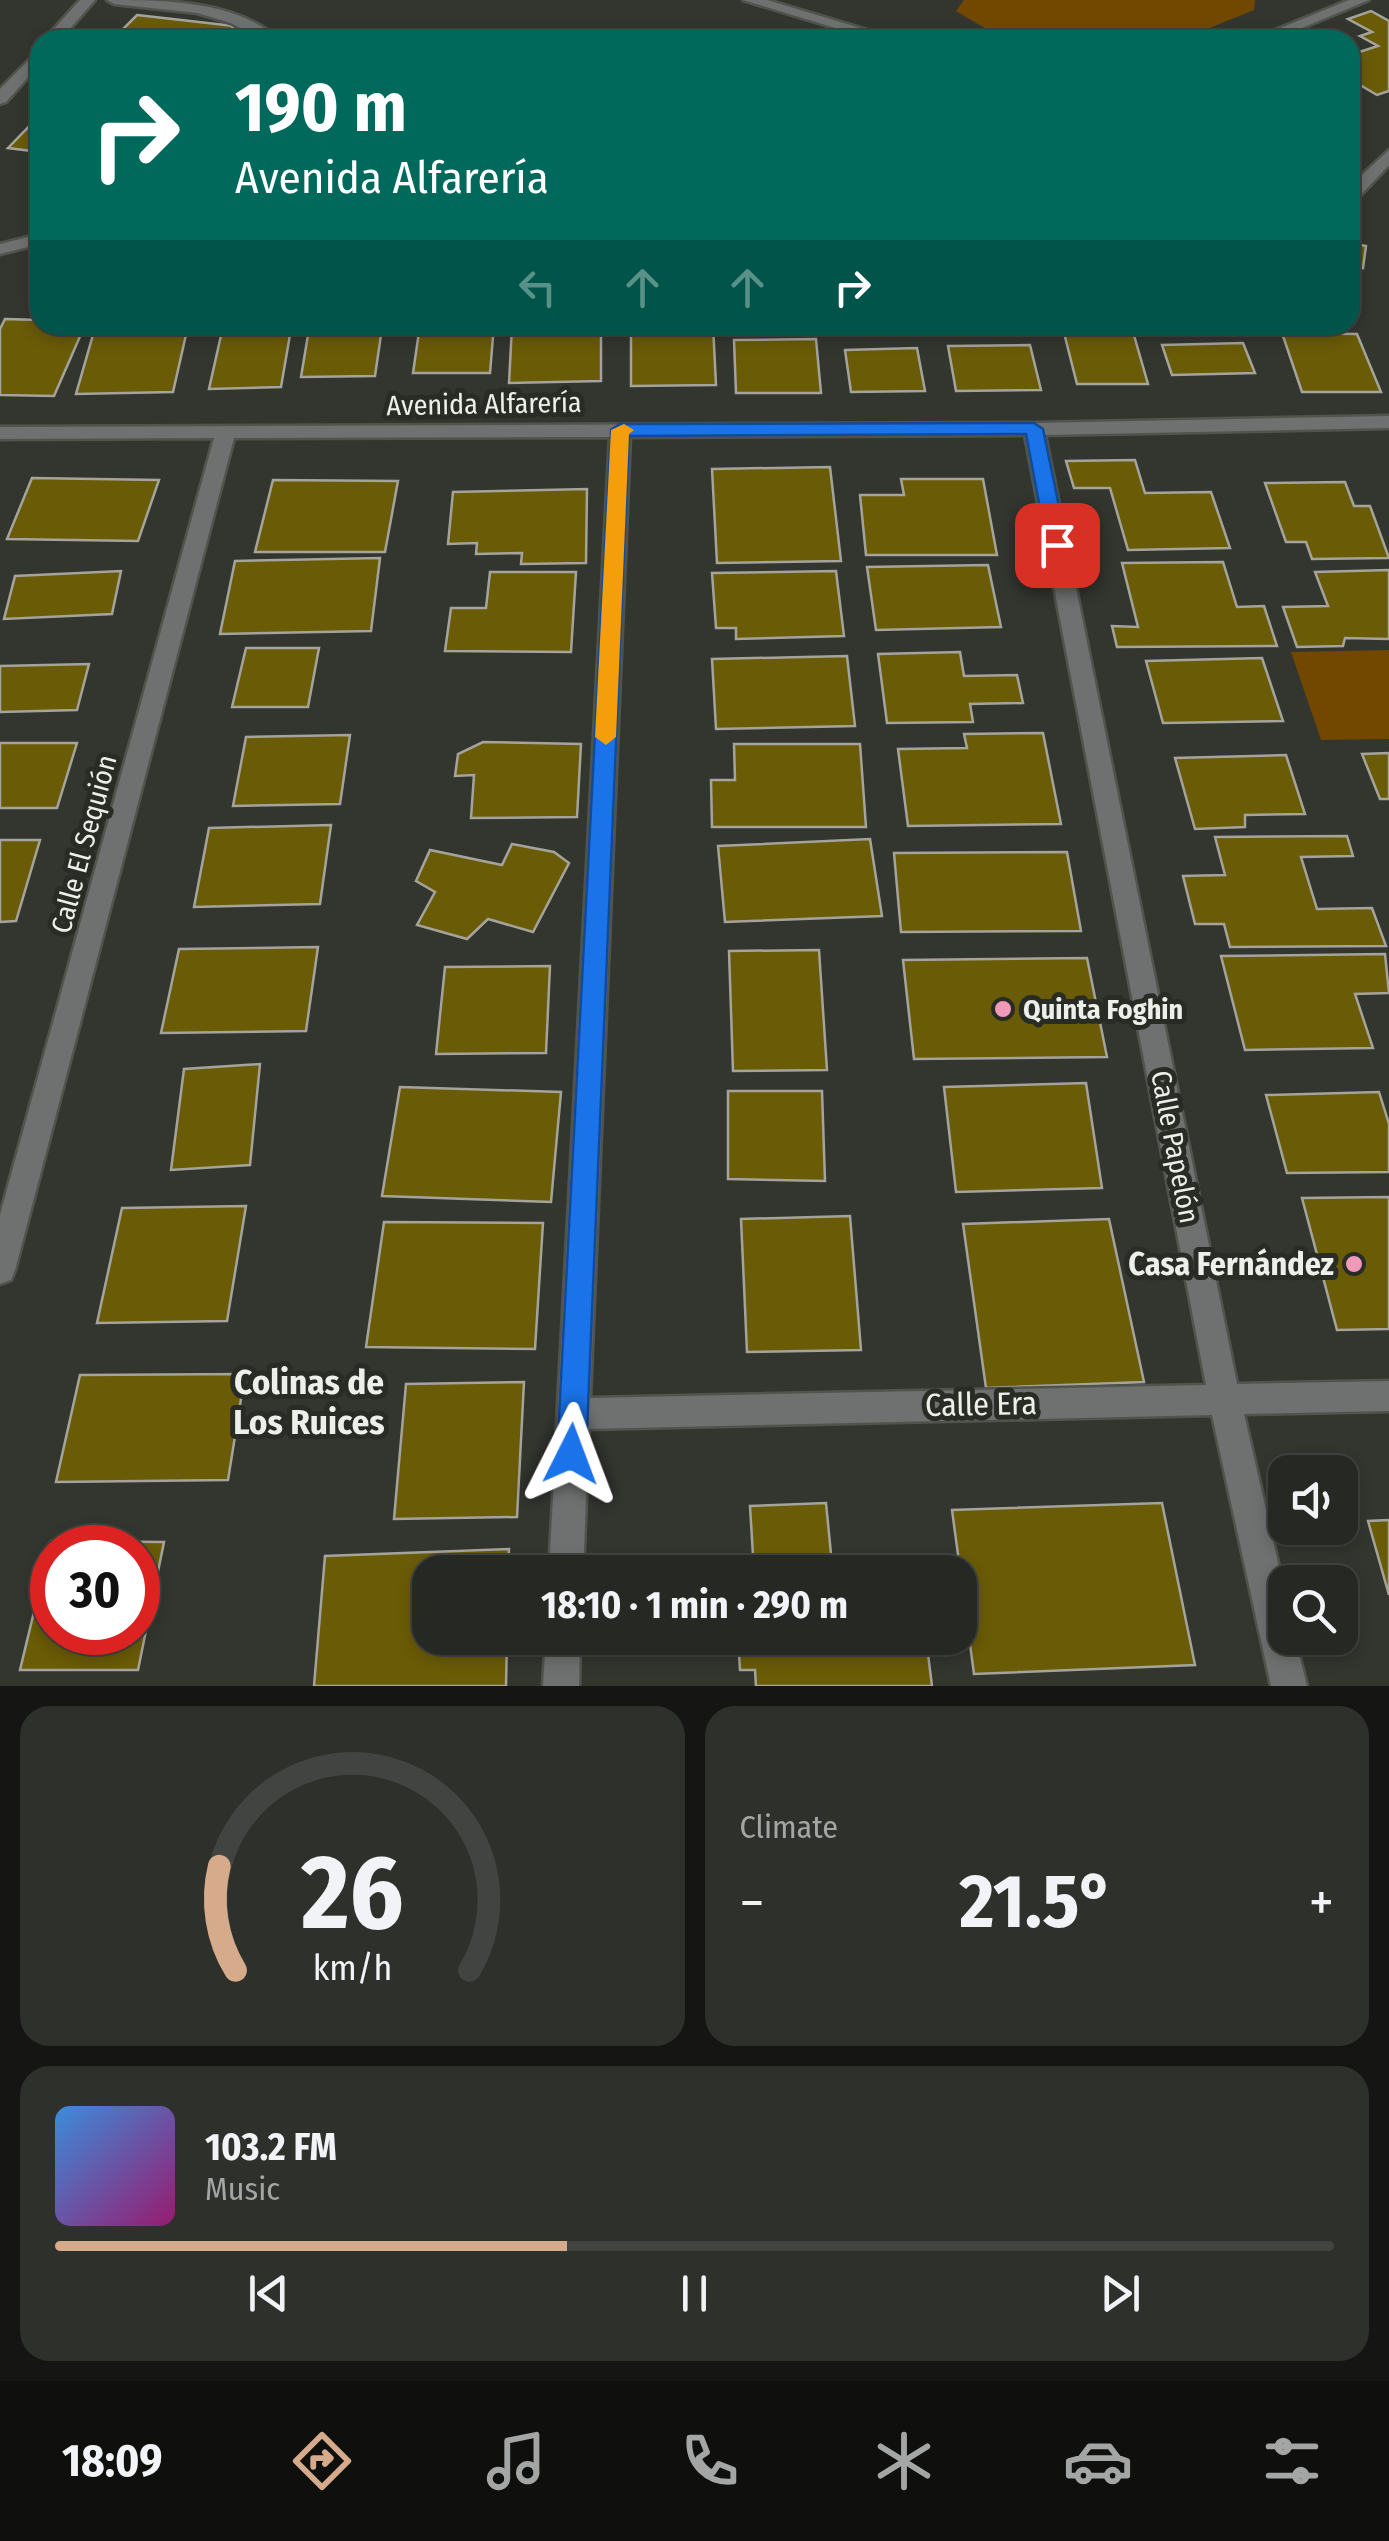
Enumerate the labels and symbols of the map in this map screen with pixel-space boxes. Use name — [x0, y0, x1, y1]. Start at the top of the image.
street label: Avenida Alfarería — [386, 386, 582, 422]
pin — [1015, 503, 1100, 588]
street label: Calle El Sequión — [44, 751, 124, 937]
place label: Quinta Foghin — [1023, 993, 1183, 1026]
marker: Quinta Foghin — [992, 998, 1014, 1020]
street label: Calle Papelón — [1144, 1068, 1206, 1226]
place label: Casa Fernández — [1128, 1245, 1334, 1283]
marker: Casa Fernández — [1343, 1253, 1365, 1275]
district label: Colinas de Los Ruices — [233, 1361, 385, 1443]
street label: Calle Era — [925, 1384, 1037, 1424]
position arrow — [519, 1402, 623, 1506]
speed limit sign: 30 — [30, 1525, 160, 1655]

